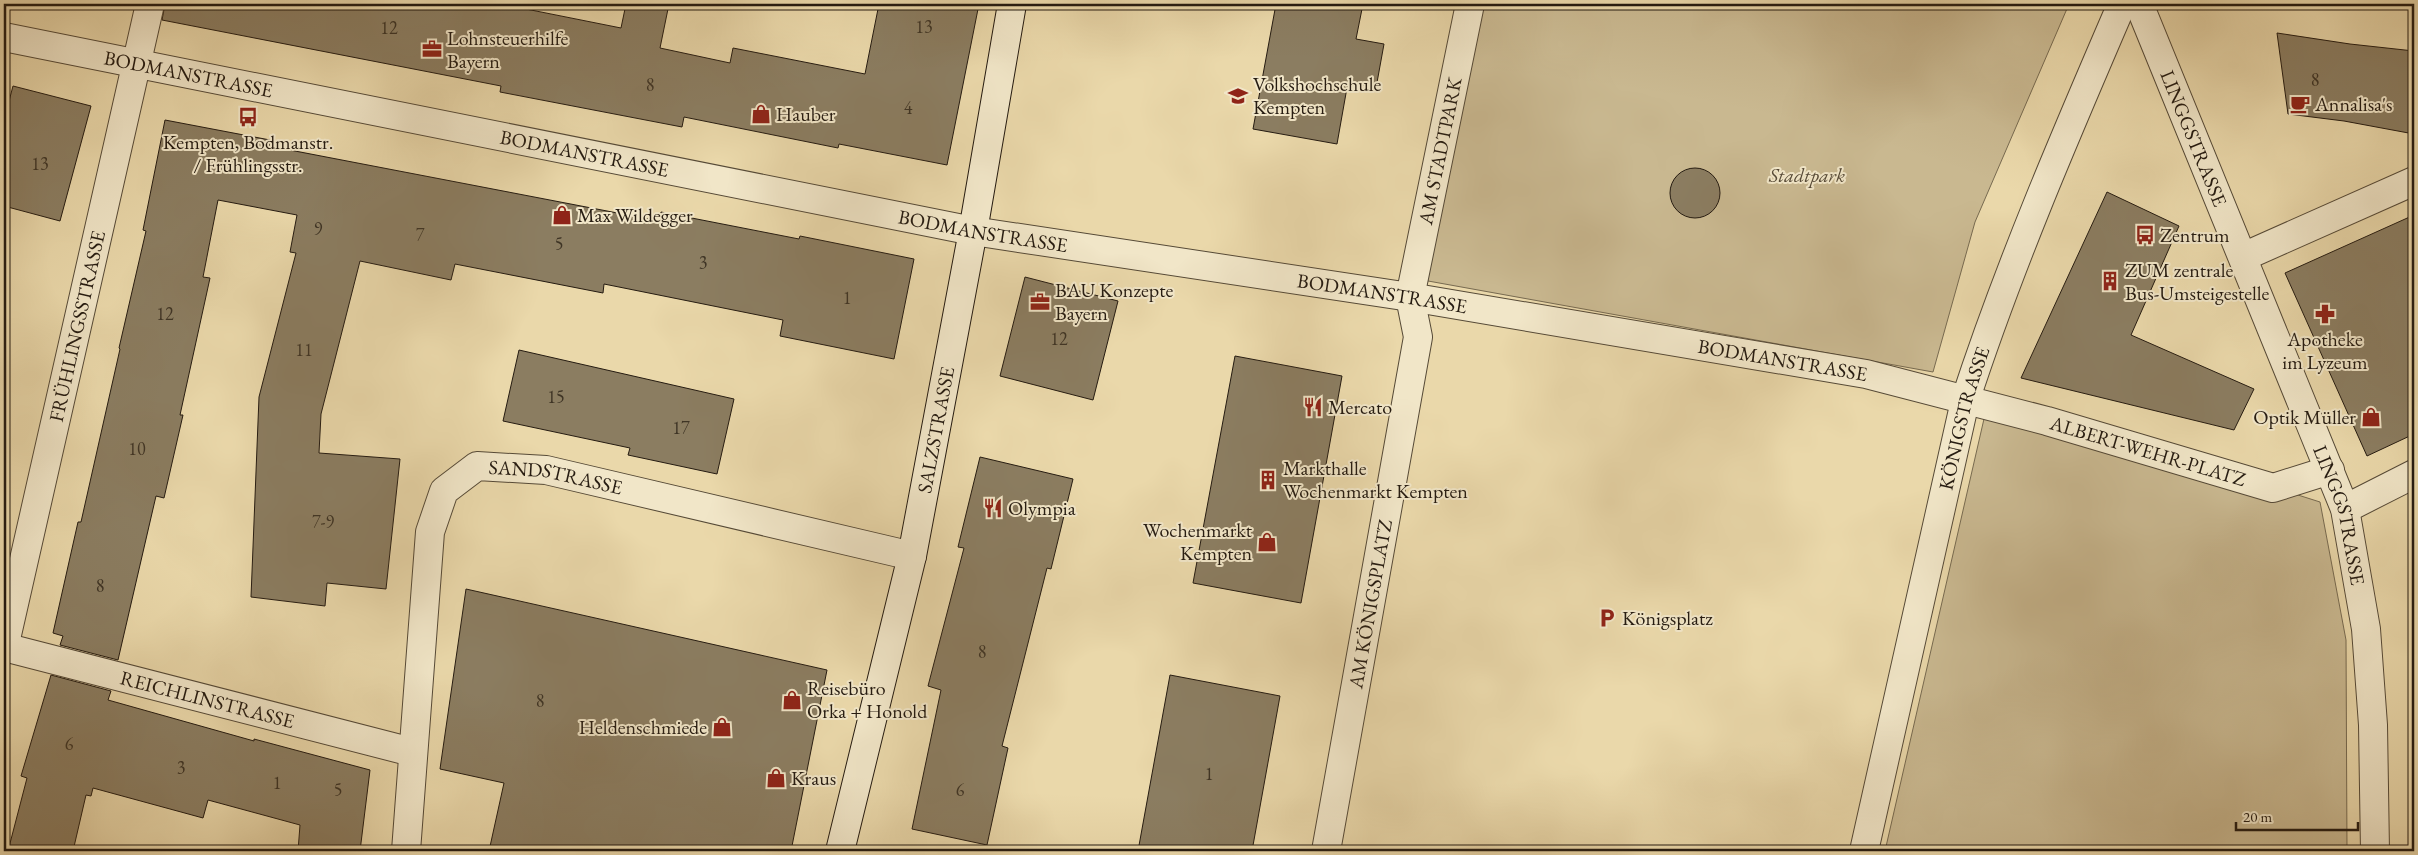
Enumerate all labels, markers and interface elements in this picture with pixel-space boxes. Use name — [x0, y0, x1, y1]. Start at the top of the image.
house number: 13 — [915, 15, 933, 38]
house number: 12 — [380, 16, 398, 39]
place label: Lohnsteuerhilfe Bayern — [447, 25, 569, 74]
office icon: Lohnsteuerhilfe Bayern — [421, 38, 443, 60]
street label: BODMANSTRASSE — [102, 44, 275, 103]
street label: LINGGSTRASSE — [2154, 66, 2233, 210]
house number: 8 — [2311, 68, 2319, 91]
place label: Volkshochschule Kempten — [1253, 71, 1382, 120]
house number: 8 — [646, 73, 654, 96]
street label: AM STADTPARK — [1412, 75, 1468, 228]
school or university icon: Volkshochschule Kempten — [1227, 85, 1249, 107]
place label: Annalisa's — [2314, 91, 2393, 117]
cafe icon: Annalisa's — [2289, 93, 2311, 115]
house number: 4 — [904, 96, 913, 119]
place label: Hauber — [776, 101, 836, 127]
shop icon: Hauber — [750, 103, 772, 125]
bus stop icon: Kempten, Bodmanstr. / Frühlingsstr. — [237, 106, 259, 128]
street label: BODMANSTRASSE — [498, 124, 671, 183]
place label: Kempten, Bodmanstr. / Frühlingsstr. — [163, 129, 333, 178]
house number: 13 — [31, 152, 49, 175]
park label: Stadtpark — [1768, 162, 1845, 188]
place label: Max Wildegger — [577, 202, 693, 228]
street label: BODMANSTRASSE — [896, 203, 1069, 258]
shop icon: Max Wildegger — [551, 204, 573, 226]
house number: 9 — [314, 217, 323, 240]
place label: Zentrum — [2160, 222, 2230, 248]
house number: 7 — [416, 223, 425, 246]
bus stop icon: Zentrum — [2134, 224, 2156, 246]
street label: FRÜHLINGSSTRASSE — [43, 228, 111, 424]
house number: 5 — [555, 232, 563, 255]
house number: 3 — [699, 251, 707, 274]
place label: ZUM zentrale Bus-Umsteigestelle — [2125, 257, 2270, 306]
street label: BODMANSTRASSE — [1295, 267, 1469, 319]
building icon: ZUM zentrale Bus-Umsteigestelle — [2099, 270, 2121, 292]
place label: BAU Konzepte Bayern — [1055, 277, 1173, 326]
house number: 1 — [843, 286, 851, 309]
office icon: BAU Konzepte Bayern — [1029, 291, 1051, 313]
house number: 12 — [156, 302, 174, 325]
pharmacy icon: Apotheke im Lyzeum — [2314, 303, 2336, 325]
place label: Apotheke im Lyzeum — [2282, 326, 2368, 375]
house number: 12 — [1050, 327, 1068, 350]
street label: BODMANSTRASSE — [1696, 333, 1869, 387]
house number: 11 — [295, 338, 313, 361]
street label: KÖNIGSTRASSE — [1932, 343, 1995, 493]
street label: SALZSTRASSE — [911, 364, 960, 495]
house number: 15 — [547, 385, 565, 408]
place label: Mercato — [1328, 394, 1392, 420]
restaurant icon: Mercato — [1302, 396, 1324, 418]
place label: Optik Müller — [2253, 404, 2356, 430]
shop icon: Optik Müller — [2360, 406, 2382, 428]
street label: ALBERT-WEHR-PLATZ — [2046, 409, 2249, 492]
house number: 17 — [672, 416, 690, 439]
house number: 10 — [128, 437, 146, 460]
street label: LINGGSTRASSE — [2307, 441, 2371, 587]
street label: SANDSTRASSE — [488, 454, 625, 501]
place label: Markthalle Wochenmarkt Kempten — [1283, 455, 1468, 504]
building icon: Markthalle Wochenmarkt Kempten — [1257, 469, 1279, 491]
place label: Olympia — [1008, 495, 1076, 521]
restaurant icon: Olympia — [982, 497, 1004, 519]
house number: 7-9 — [312, 510, 334, 533]
place label: Wochenmarkt Kempten — [1143, 517, 1253, 566]
street label: AM KÖNIGSPLATZ — [1342, 517, 1398, 692]
shop icon: Wochenmarkt Kempten — [1256, 531, 1278, 553]
house number: 8 — [96, 574, 104, 597]
place label: Königsplatz — [1622, 605, 1713, 631]
parking icon: Königsplatz — [1596, 607, 1618, 629]
house number: 8 — [978, 640, 986, 663]
street label: REICHLINSTRASSE — [118, 664, 297, 734]
place label: Reisebüro Orka + Honold — [807, 675, 928, 724]
house number: 8 — [536, 689, 544, 712]
shop icon: Reisebüro Orka + Honold — [781, 689, 803, 711]
place label: Heldenschmiede — [579, 714, 707, 740]
shop icon: Heldenschmiede — [711, 716, 733, 738]
house number: 6 — [65, 732, 74, 755]
house number: 3 — [177, 756, 185, 779]
house number: 1 — [1205, 762, 1213, 785]
place label: Kraus — [791, 765, 836, 791]
shop icon: Kraus — [765, 767, 787, 789]
house number: 1 — [273, 771, 281, 794]
house number: 5 — [334, 778, 342, 801]
house number: 6 — [956, 778, 965, 801]
scale bar — [2236, 800, 2358, 832]
text: 20 m — [2243, 807, 2272, 826]

